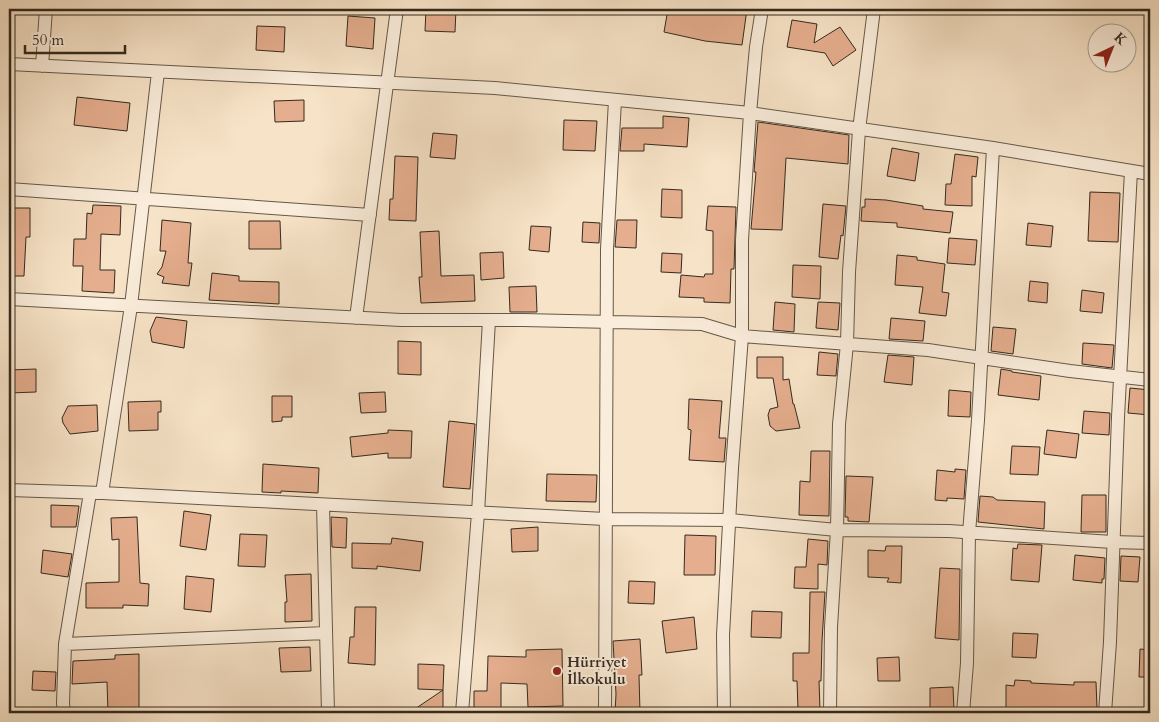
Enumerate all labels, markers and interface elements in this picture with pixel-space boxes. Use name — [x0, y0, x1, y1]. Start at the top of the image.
scale bar — [25, 22, 125, 54]
north arrow — [1086, 22, 1136, 72]
text: K — [1110, 28, 1132, 50]
text: 50 m — [32, 30, 64, 50]
place label: Hürriyet İlkokulu — [567, 652, 627, 689]
marker: Hürriyet İlkokulu — [551, 665, 563, 677]

